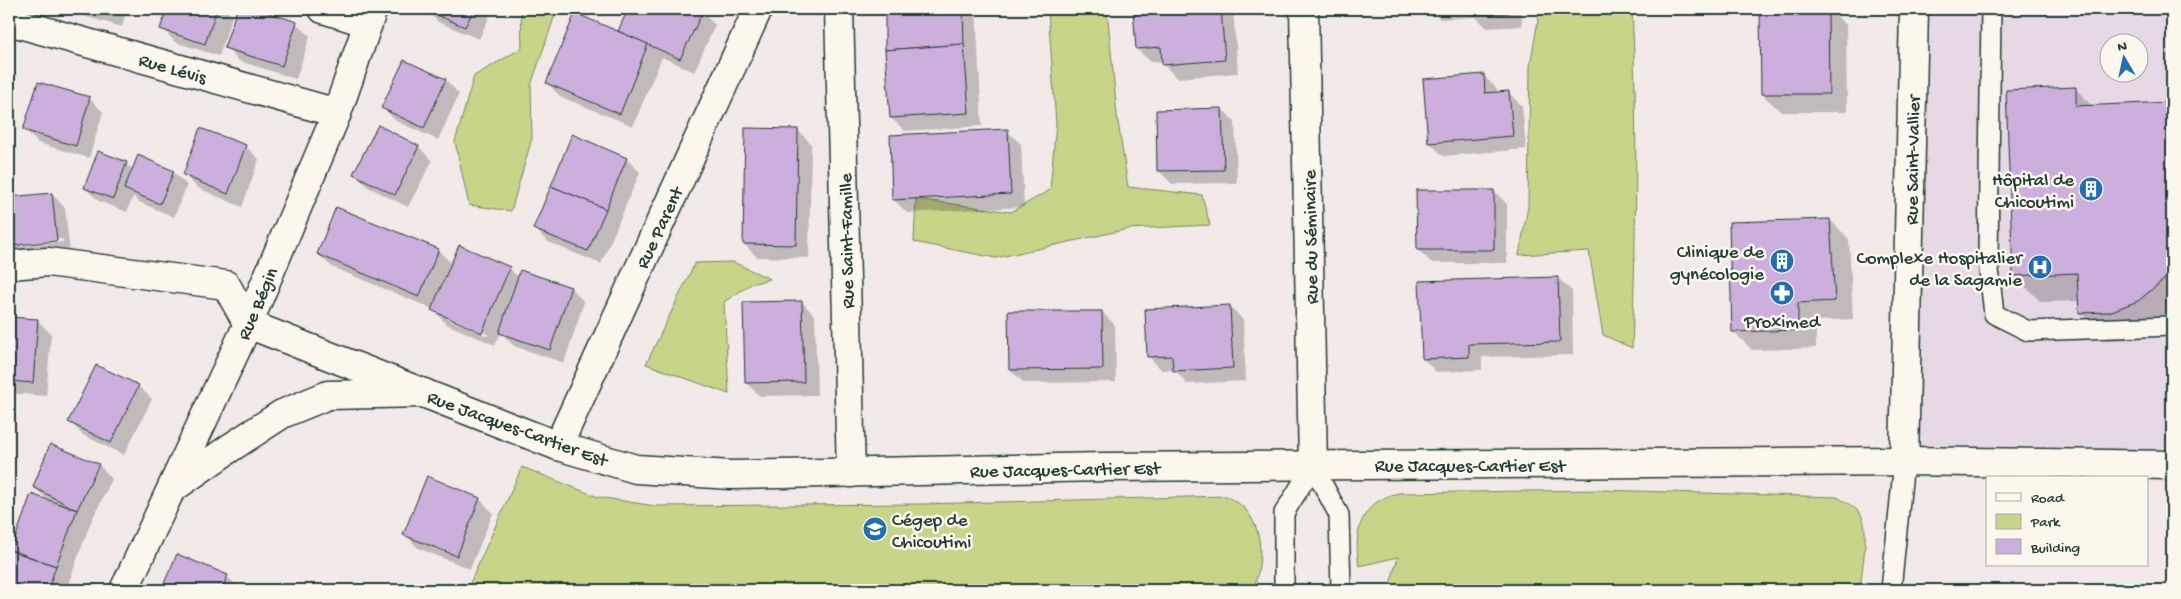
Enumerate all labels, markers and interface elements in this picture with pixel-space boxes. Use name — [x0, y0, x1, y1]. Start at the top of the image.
north arrow — [2098, 32, 2148, 82]
text: N — [2117, 39, 2128, 57]
street label: Rue Lévis — [135, 50, 210, 91]
street label: Rue Saint-Vallier — [1902, 93, 1927, 225]
street label: Rue du Séminaire — [1300, 169, 1325, 304]
place label: Hôpital de Chicoutimi — [1992, 170, 2074, 215]
street label: Rue Saint-Famille — [836, 173, 861, 309]
building icon: Hôpital de Chicoutimi — [2078, 176, 2104, 202]
street label: Rue Parent — [632, 182, 691, 273]
place label: Clinique de gynécologie — [1670, 242, 1764, 287]
building icon: Clinique de gynécologie — [1769, 248, 1795, 274]
place label: Complexe Hospitalier de la Sagamie — [1856, 248, 2024, 293]
hospital icon: Complexe Hospitalier de la Sagamie — [2027, 254, 2053, 280]
street label: Rue Bégin — [234, 265, 285, 344]
pharmacy icon: Proximed — [1769, 280, 1795, 306]
place label: Proximed — [1743, 312, 1822, 335]
street label: Rue Jacques-Cartier Est — [423, 387, 612, 474]
street label: Rue Jacques-Cartier Est — [1375, 456, 1567, 479]
street label: Rue Jacques-Cartier Est — [970, 458, 1163, 485]
legend — [1986, 476, 2148, 566]
text: Road — [2031, 490, 2065, 508]
place label: Cégep de Chicoutimi — [892, 510, 971, 555]
text: Park — [2030, 514, 2061, 532]
school or university icon: Cégep de Chicoutimi — [862, 516, 888, 542]
text: Building — [2030, 540, 2080, 558]

